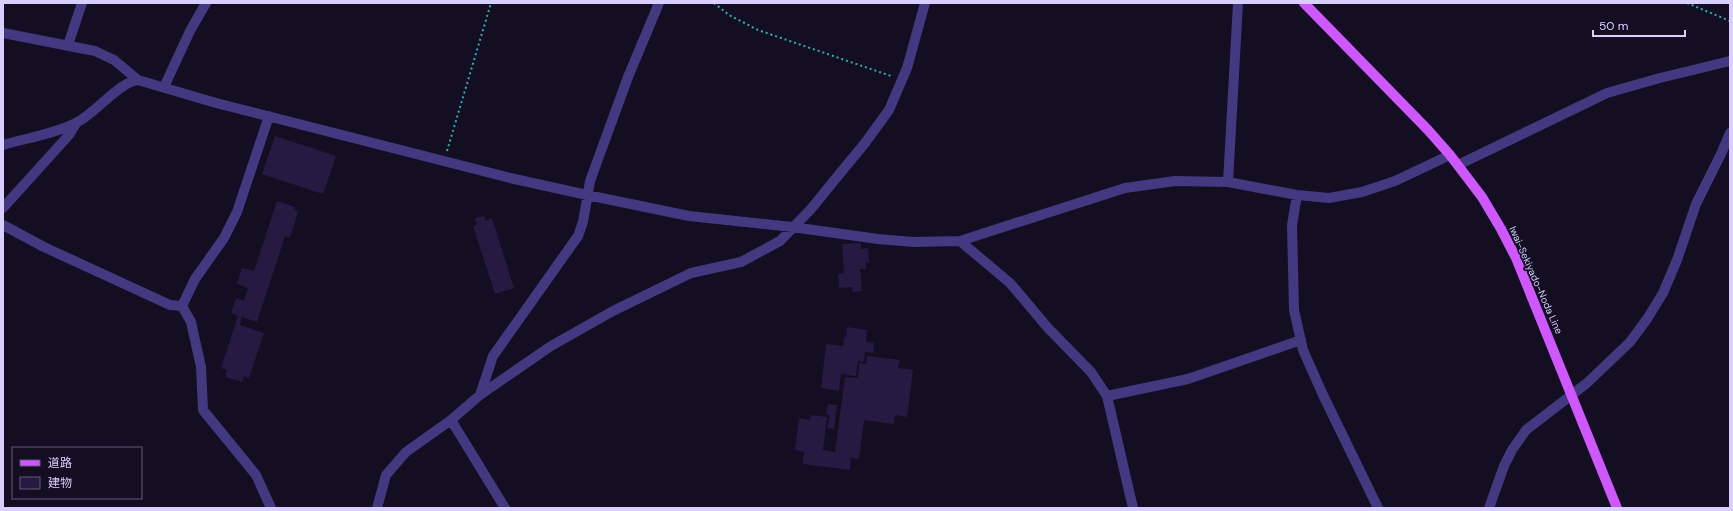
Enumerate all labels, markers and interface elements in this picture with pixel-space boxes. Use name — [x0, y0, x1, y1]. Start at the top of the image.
scale bar — [1593, 12, 1685, 38]
text: 50 m — [1599, 18, 1628, 34]
street label: Iwai-Sekiyado-Noda Line — [1506, 224, 1566, 336]
legend — [12, 447, 142, 499]
text: 道路 — [48, 455, 72, 471]
text: 建物 — [48, 475, 72, 491]

